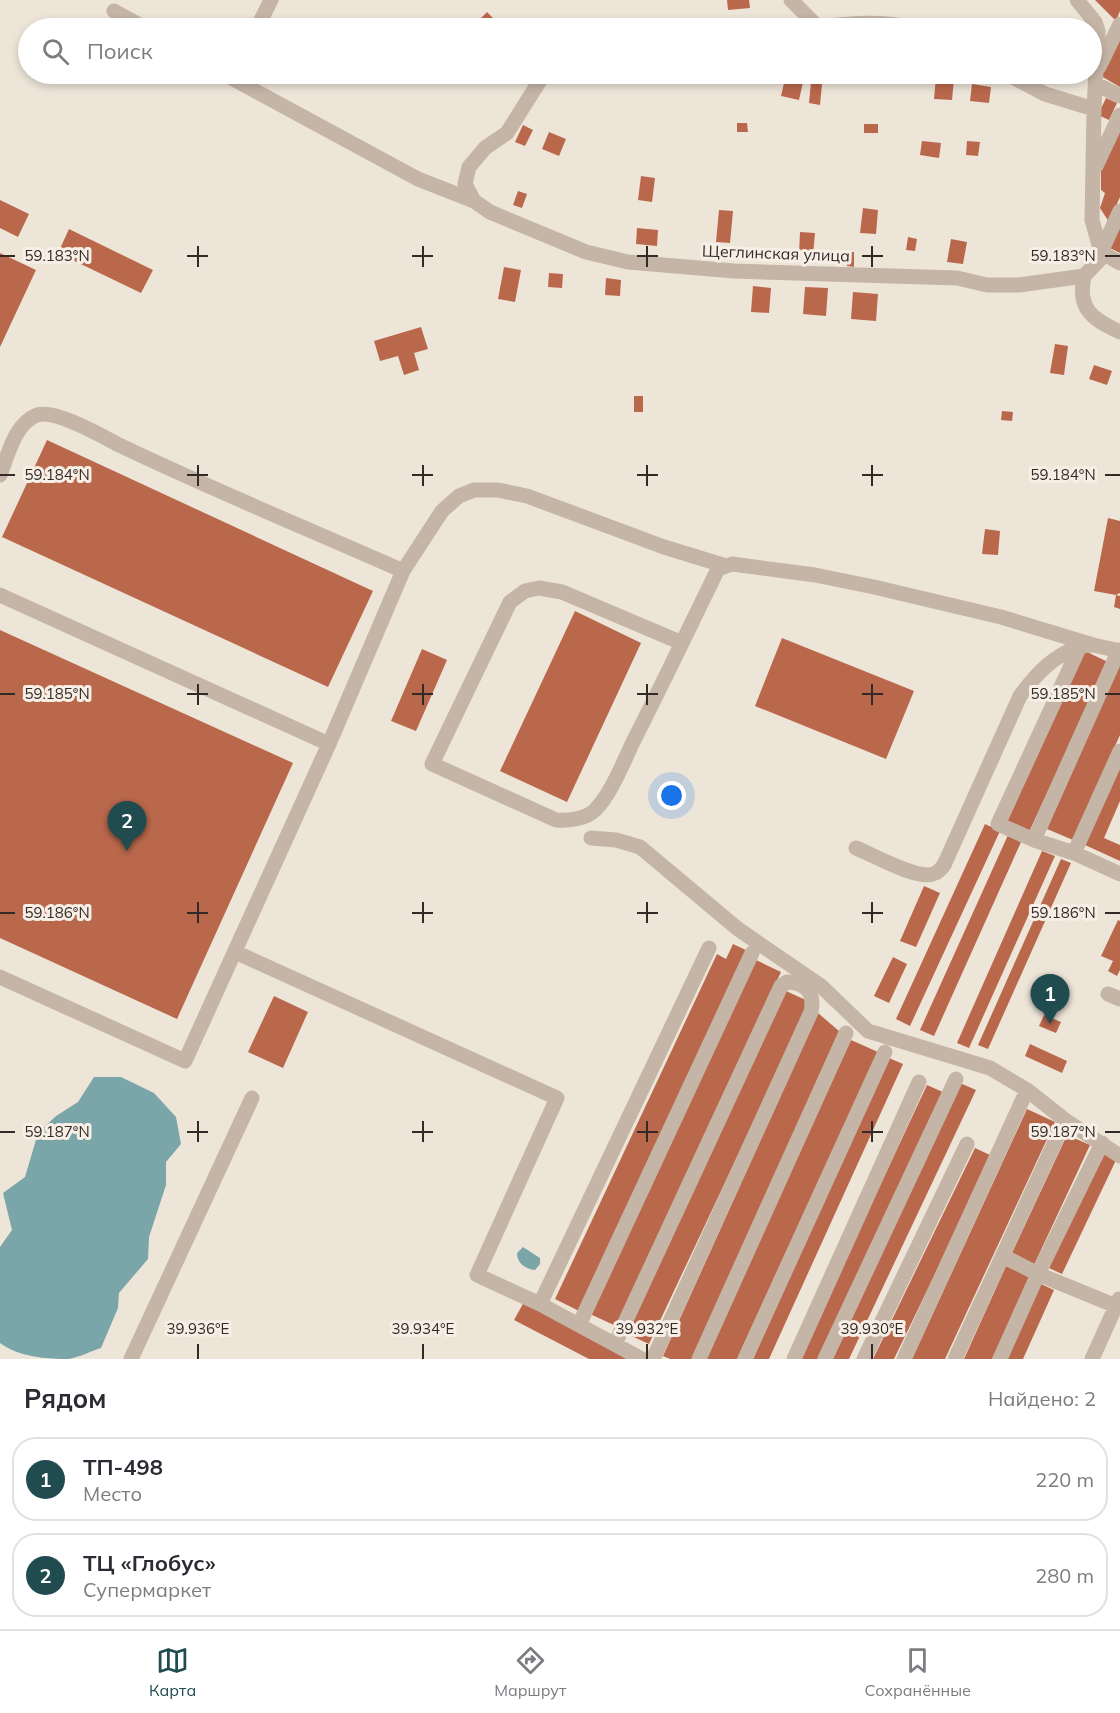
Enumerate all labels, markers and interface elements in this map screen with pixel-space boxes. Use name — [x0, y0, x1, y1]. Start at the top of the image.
search box — [18, 18, 1102, 84]
icon: search — [39, 35, 72, 68]
text: Поиск — [87, 37, 153, 65]
street label: Щеглинская улица — [702, 240, 850, 266]
text: 59.183°N — [24, 246, 90, 265]
text: 59.183°N — [1030, 246, 1096, 265]
text: 59.184°N — [24, 465, 90, 484]
text: 59.184°N — [1030, 465, 1096, 484]
text: 59.185°N — [24, 684, 90, 703]
text: 59.185°N — [1030, 684, 1096, 703]
your location — [657, 781, 686, 810]
pin: 2 — [108, 802, 146, 851]
text: 59.186°N — [24, 903, 90, 922]
text: 59.186°N — [1030, 903, 1096, 922]
pin: 1 — [1030, 974, 1070, 1024]
text: 59.187°N — [24, 1122, 90, 1141]
text: 59.187°N — [1030, 1122, 1096, 1141]
text: 39.936°E — [167, 1319, 230, 1338]
text: 39.934°E — [392, 1319, 455, 1338]
text: 39.932°E — [616, 1319, 679, 1338]
text: 39.930°E — [841, 1319, 904, 1338]
text: Рядом — [24, 1382, 107, 1415]
text: Найдено: 2 — [988, 1386, 1096, 1411]
text: ТП-498 — [83, 1453, 163, 1481]
text: 1 — [40, 1467, 52, 1492]
text: 220 m — [1035, 1467, 1094, 1492]
text: Место — [83, 1481, 142, 1506]
text: ТЦ «Глобус» — [83, 1549, 216, 1577]
text: 2 — [40, 1563, 52, 1588]
text: 280 m — [1035, 1563, 1094, 1588]
text: Супермаркет — [83, 1577, 211, 1602]
tab: Карта — [149, 1644, 196, 1700]
tab: Маршрут — [494, 1644, 566, 1700]
tab: Сохранённые — [864, 1644, 971, 1700]

